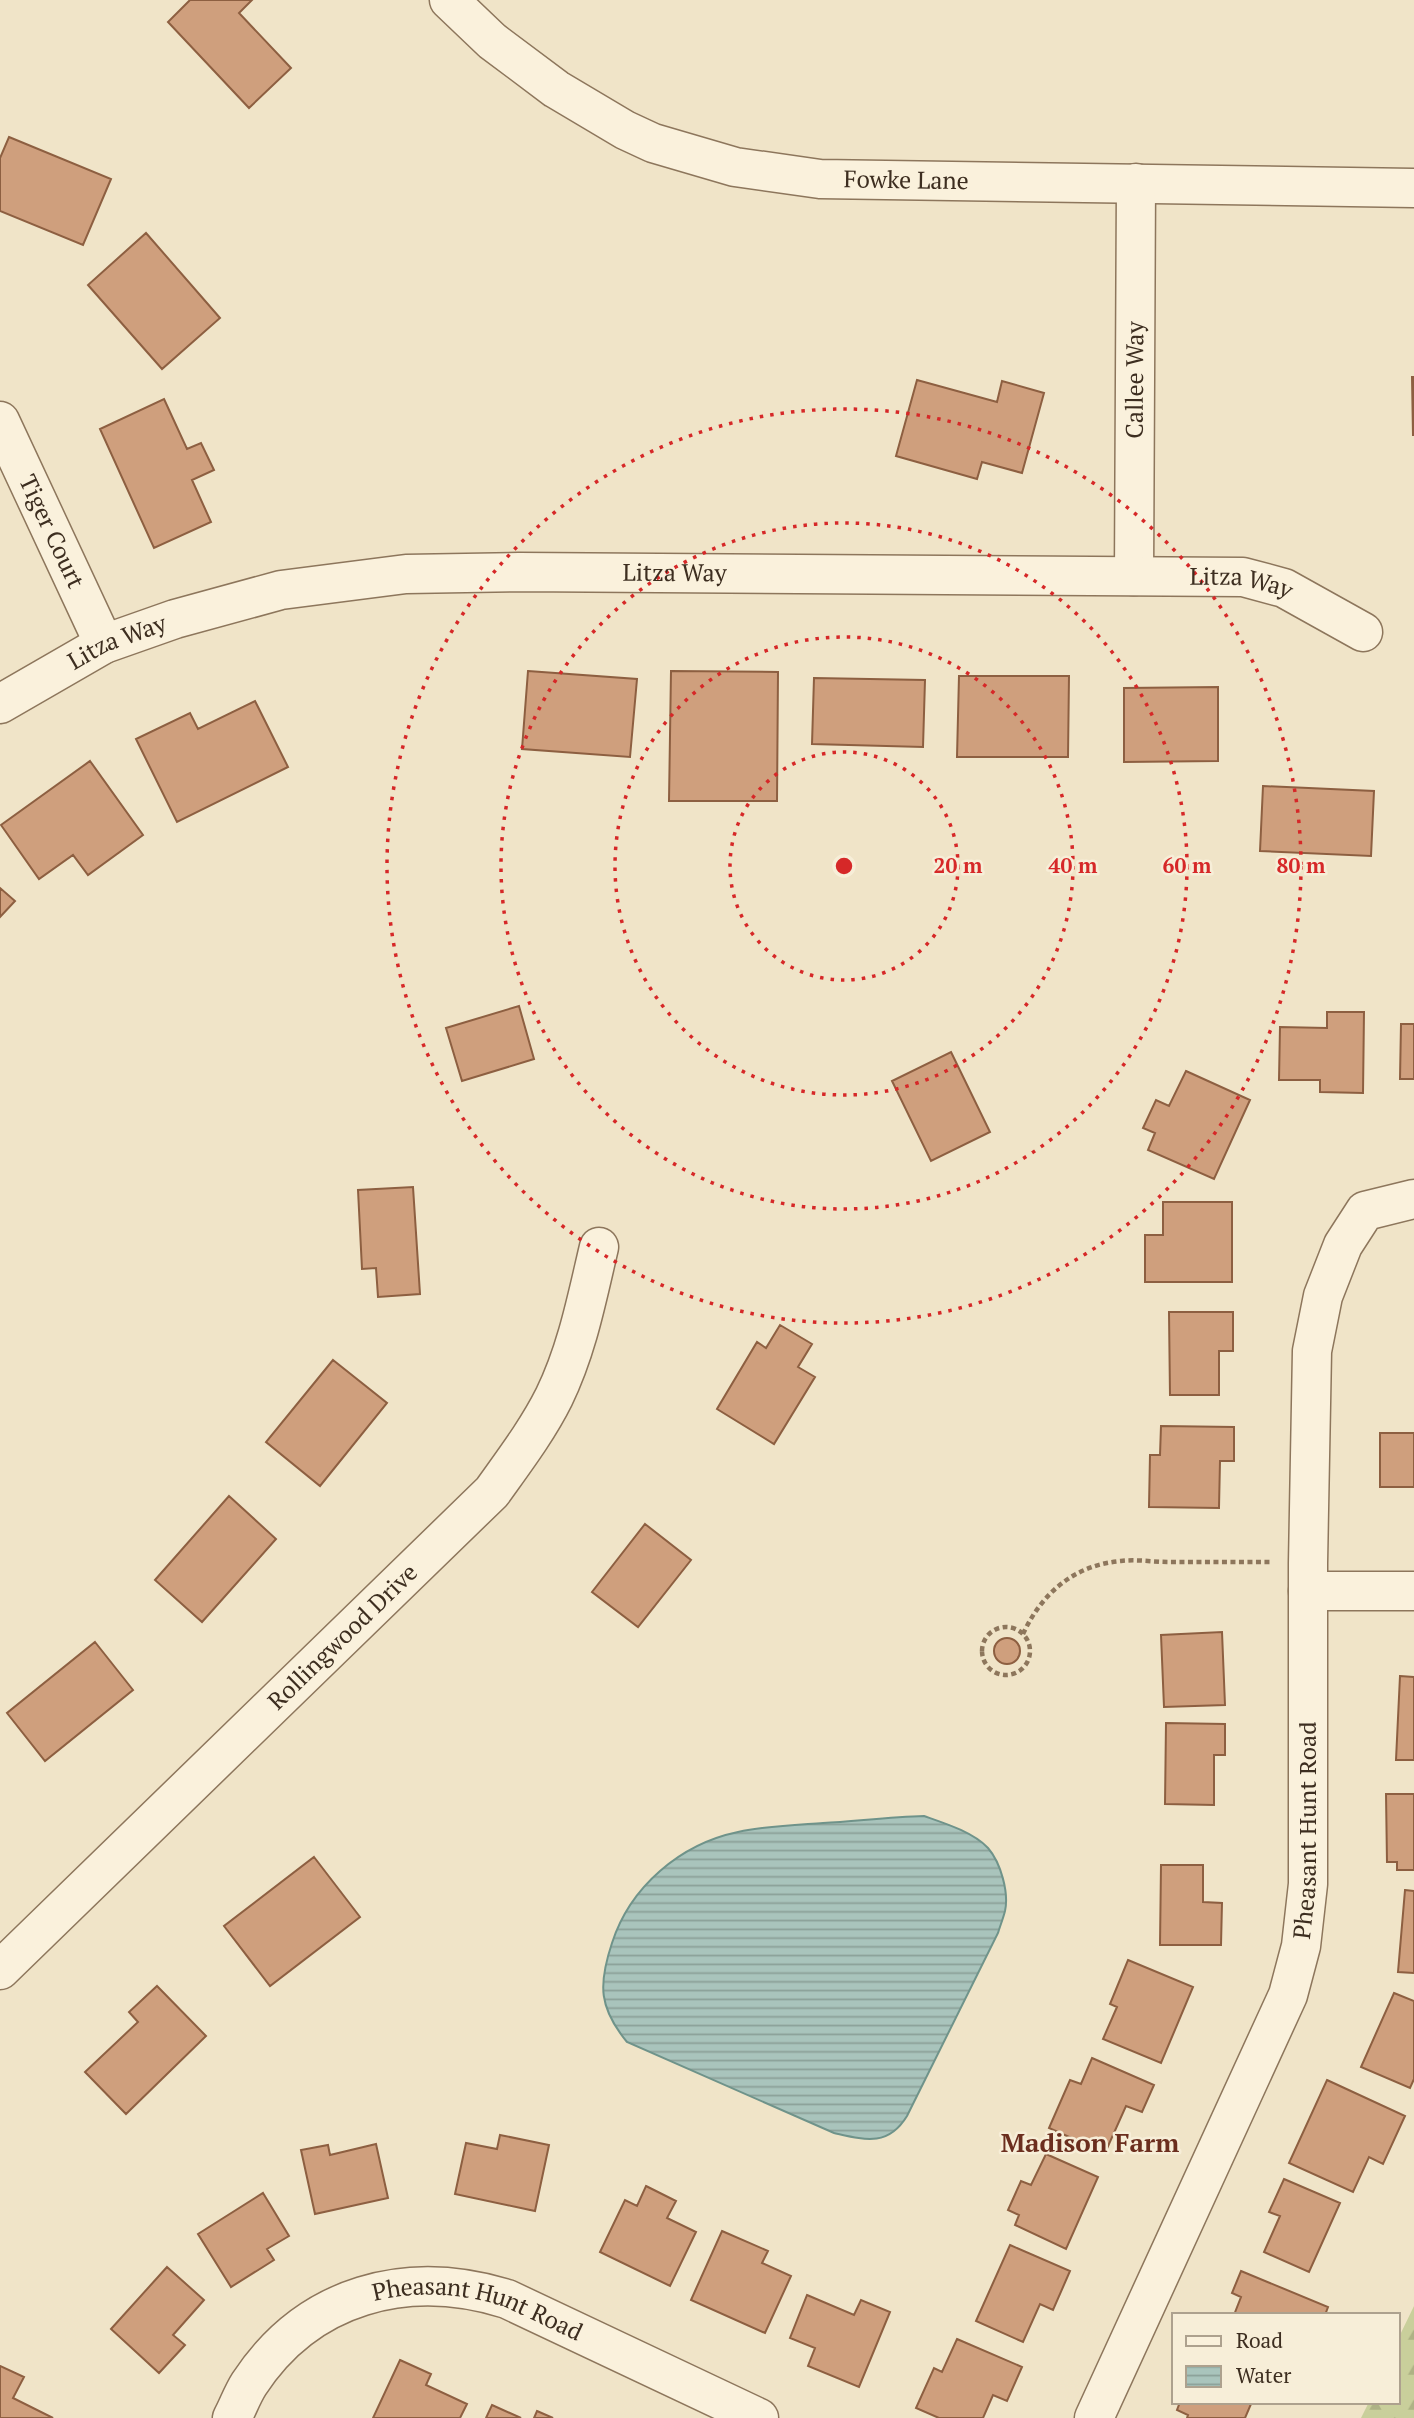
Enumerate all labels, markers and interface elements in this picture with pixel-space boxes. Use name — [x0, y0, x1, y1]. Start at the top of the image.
street label: Fowke Lane — [843, 162, 969, 196]
street label: Callee Way — [1118, 320, 1150, 439]
street label: Tiger Court — [12, 469, 93, 593]
street label: Litza Way — [623, 556, 728, 588]
street label: Litza Way — [1190, 560, 1300, 606]
street label: Litza Way — [62, 606, 171, 677]
text: 20 m — [934, 851, 983, 879]
text: 40 m — [1049, 851, 1098, 879]
text: 60 m — [1163, 851, 1212, 879]
text: 80 m — [1277, 851, 1326, 879]
centre of rings — [832, 854, 856, 878]
street label: Rollingwood Drive — [260, 1556, 424, 1716]
street label: Pheasant Hunt Road — [1285, 1721, 1323, 1941]
district label: Madison Farm — [1001, 2125, 1179, 2159]
street label: Pheasant Hunt Road — [369, 2269, 588, 2348]
legend — [1172, 2313, 1400, 2404]
text: Road — [1236, 2326, 1283, 2354]
text: Water — [1236, 2361, 1291, 2389]

